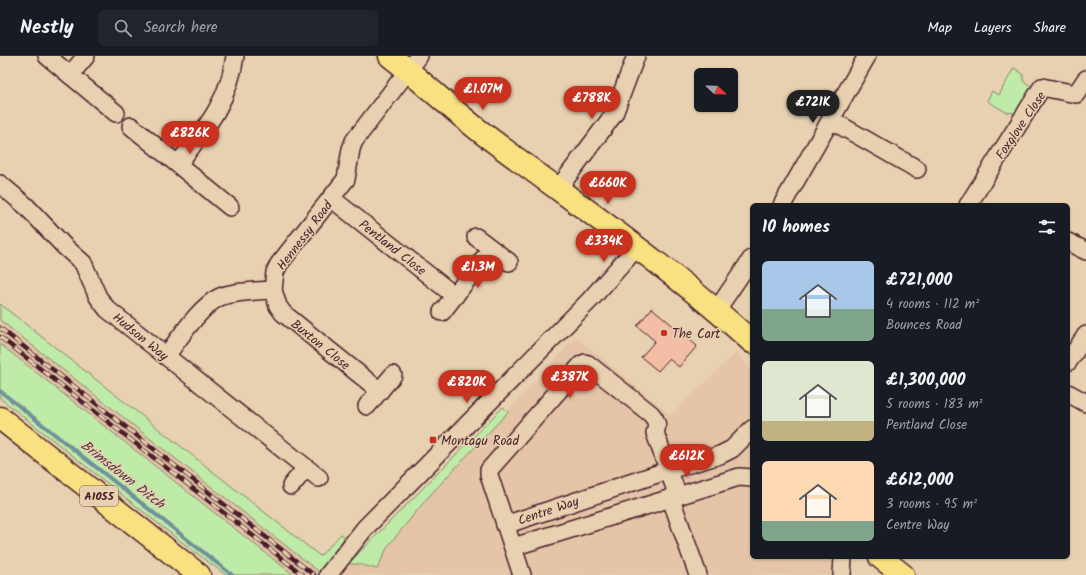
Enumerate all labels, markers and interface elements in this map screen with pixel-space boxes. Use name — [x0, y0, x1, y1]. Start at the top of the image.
search box — [98, 10, 378, 46]
text: Nestly — [20, 13, 74, 43]
text: Search here — [144, 16, 218, 40]
icon: search — [112, 17, 134, 39]
text: Map — [928, 17, 952, 39]
text: Layers — [974, 17, 1012, 39]
text: Share — [1034, 17, 1066, 39]
north arrow — [694, 68, 738, 112]
map controls — [694, 68, 738, 112]
pin: £1.07M — [450, 77, 516, 111]
text: £1.07M — [463, 79, 503, 100]
pin: £788K — [564, 86, 620, 120]
street label: Foxglove Close — [991, 87, 1052, 164]
text: £788K — [573, 88, 611, 109]
pin: £721K — [785, 90, 841, 124]
text: £721K — [796, 92, 830, 113]
pin: £826K — [162, 121, 218, 155]
text: £826K — [170, 123, 210, 144]
pin: £660K — [580, 171, 636, 205]
text: £660K — [589, 173, 627, 194]
street label: Hennessy Road — [272, 196, 339, 275]
text: 10 homes — [762, 214, 830, 241]
street label: Pentland Close — [354, 215, 431, 281]
icon: filters — [1036, 216, 1058, 238]
pin: £334K — [576, 229, 632, 263]
text: £334K — [585, 231, 623, 252]
pin: £1.3M — [450, 255, 506, 289]
text: £1.3M — [461, 257, 495, 278]
text: £721,000 — [886, 267, 952, 294]
icon: home — [794, 277, 842, 325]
text: 4 rooms · 112 m² — [886, 294, 979, 315]
street label: Hudson Way — [107, 308, 174, 367]
street label: Buxton Close — [286, 315, 355, 376]
text: Bounces Road — [886, 315, 962, 336]
place label: The Cart — [672, 324, 721, 345]
marker: The Cart — [659, 328, 669, 338]
pin: £387K — [542, 365, 598, 399]
text: £387K — [551, 367, 589, 388]
text: £1,300,000 — [886, 367, 965, 394]
pin: £820K — [439, 370, 495, 404]
text: £820K — [447, 372, 487, 393]
icon: home — [794, 377, 842, 425]
text: 5 rooms · 183 m² — [886, 394, 983, 415]
text: Pentland Close — [886, 415, 967, 436]
place label: Montagu Road — [441, 431, 519, 452]
water label: Brimsdown Ditch — [76, 435, 170, 516]
marker: Montagu Road — [428, 435, 438, 445]
pin: £612K — [659, 444, 715, 478]
text: £612K — [669, 446, 705, 467]
text: £612,000 — [886, 467, 953, 494]
icon: home — [794, 477, 842, 525]
road number: A1055 — [80, 486, 118, 506]
street label: Centre Way — [515, 491, 583, 532]
text: 3 rooms · 95 m² — [886, 494, 977, 515]
text: Centre Way — [886, 515, 949, 536]

